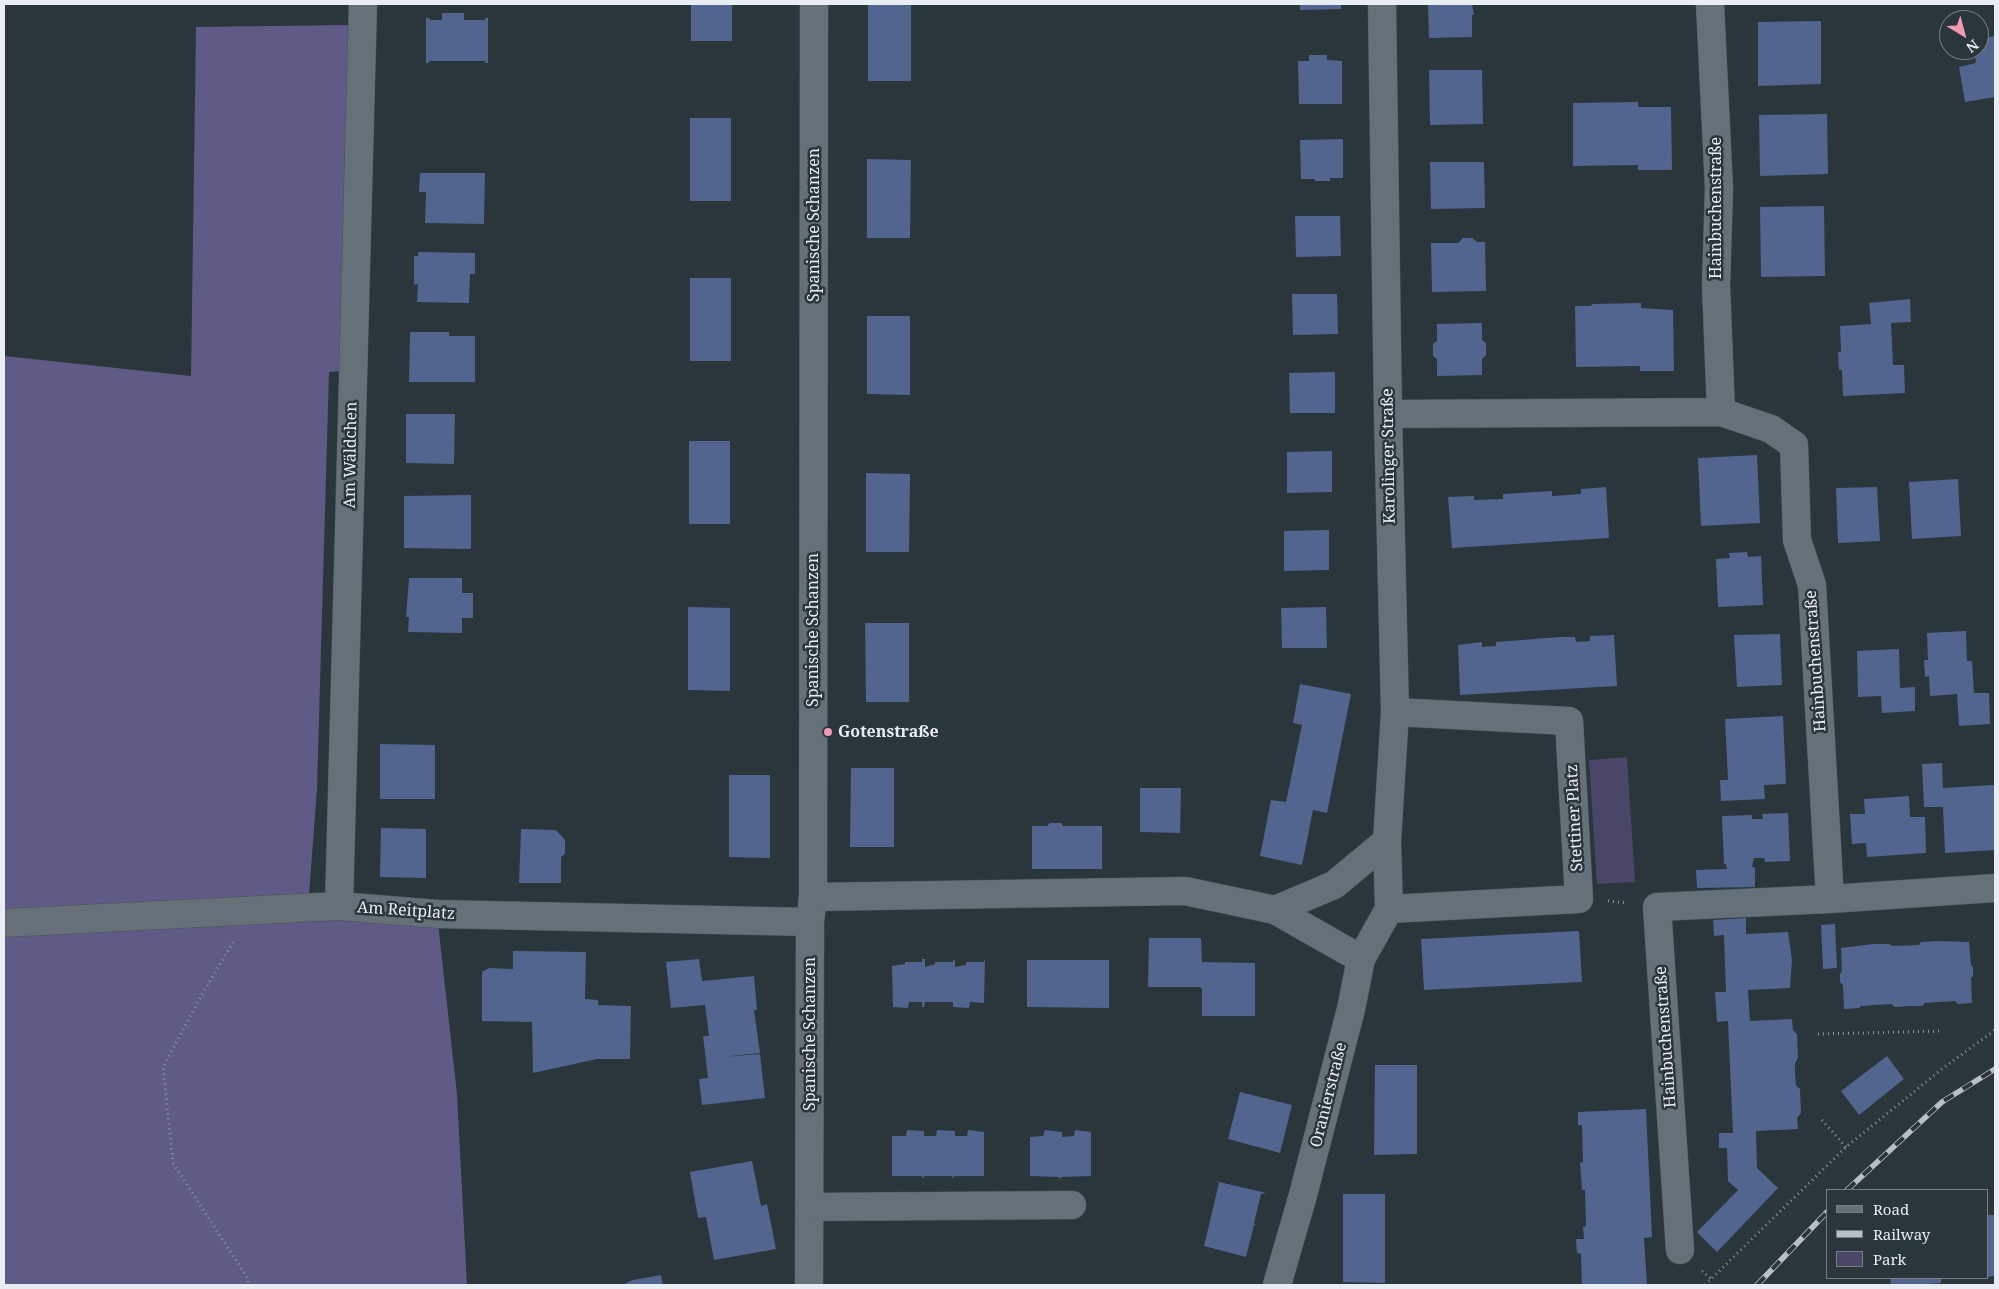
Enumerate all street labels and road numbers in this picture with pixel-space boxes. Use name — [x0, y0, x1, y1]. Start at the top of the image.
street label: Hainbuchenstraße — [1706, 137, 1726, 279]
street label: Spanische Schanzen — [804, 148, 824, 302]
street label: Karolinger Straße — [1378, 388, 1400, 524]
street label: Am Wäldchen — [340, 401, 362, 509]
street label: Spanische Schanzen — [803, 553, 823, 707]
street label: Hainbuchenstraße — [1801, 589, 1831, 733]
street label: Stettiner Platz — [1563, 764, 1587, 872]
street label: Am Reitplatz — [356, 898, 456, 924]
street label: Spanische Schanzen — [800, 957, 820, 1111]
street label: Hainbuchenstraße — [1651, 965, 1681, 1109]
street label: Oranierstraße — [1307, 1040, 1351, 1150]

